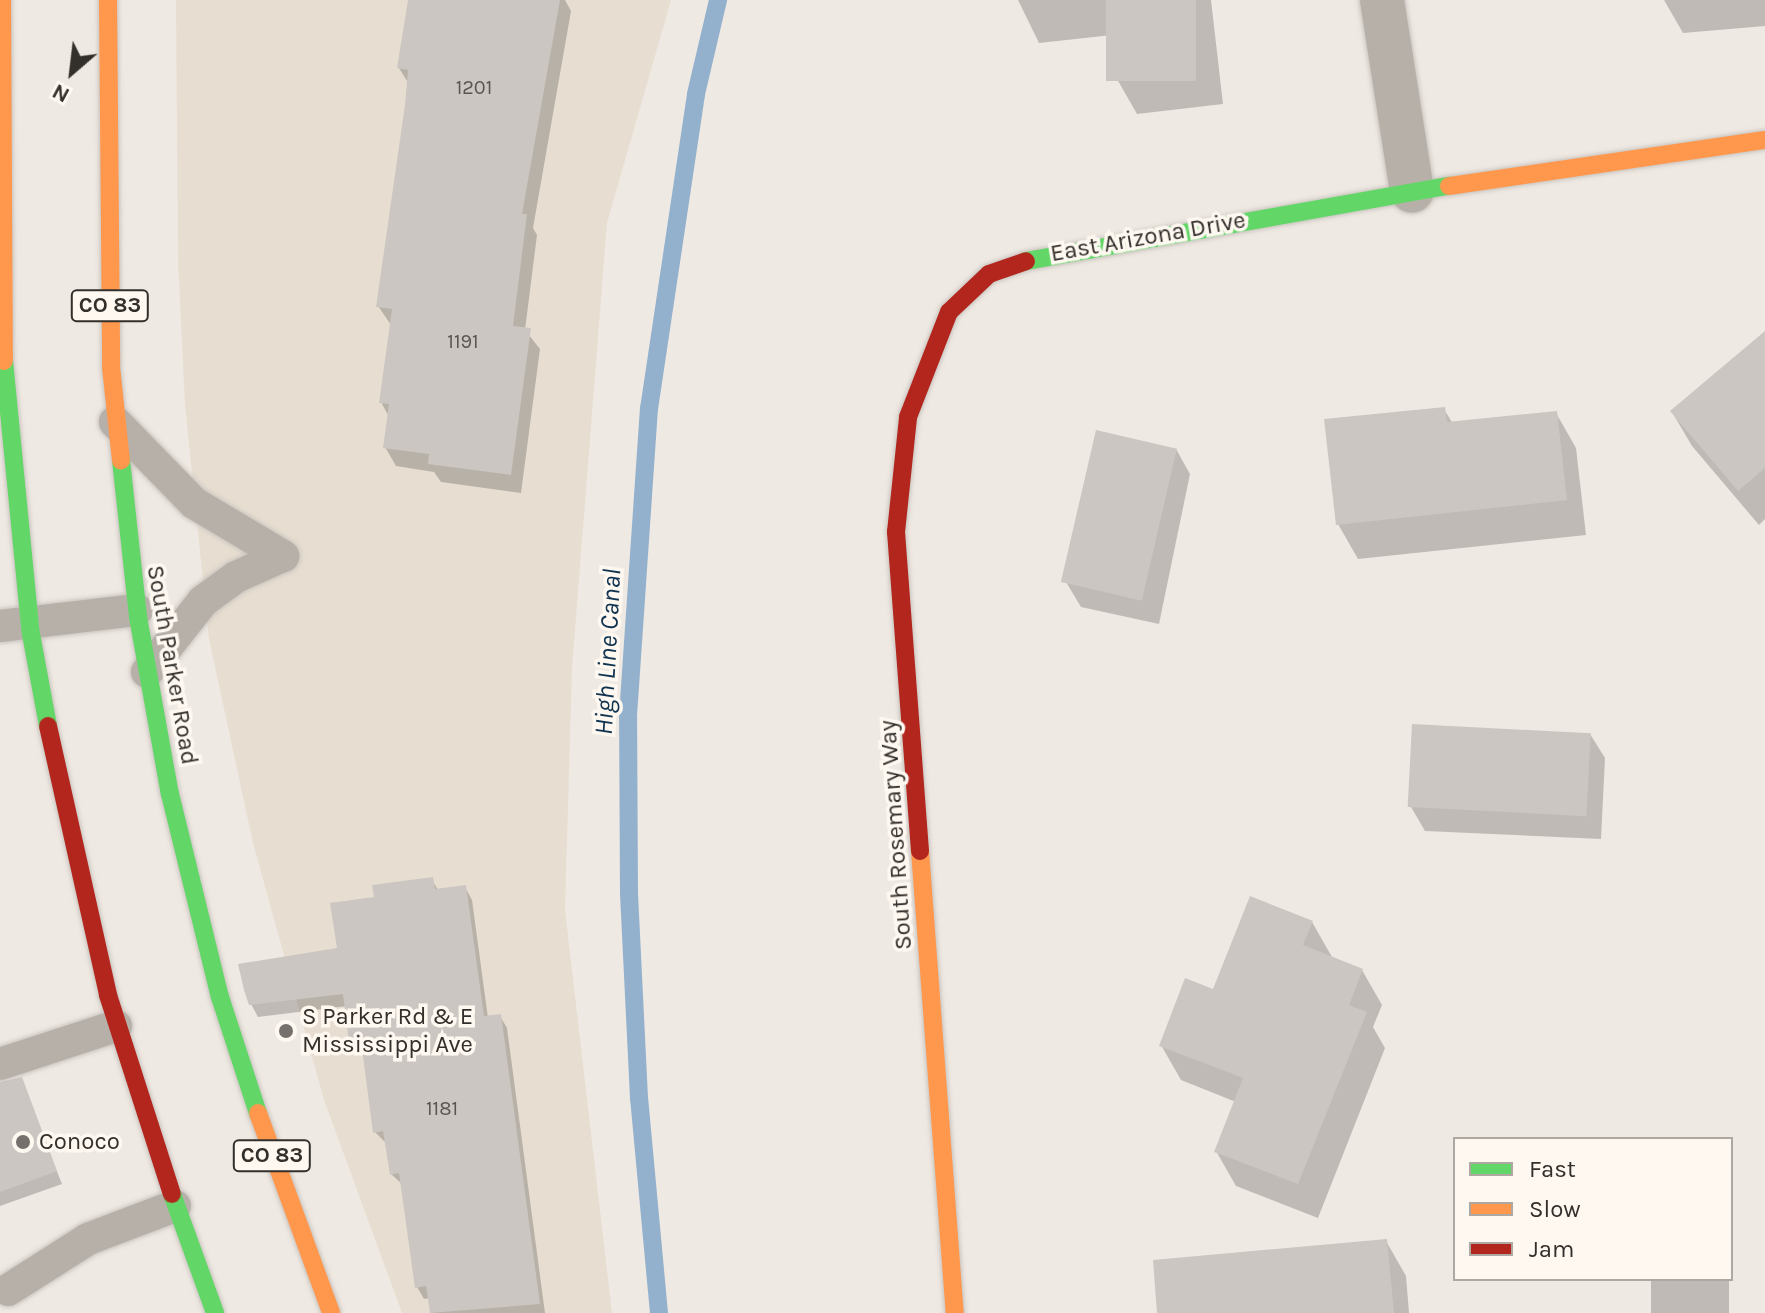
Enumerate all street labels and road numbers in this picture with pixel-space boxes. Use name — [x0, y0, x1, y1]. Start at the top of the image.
street label: East Arizona Drive — [1048, 206, 1248, 268]
road number: CO 83 — [70, 288, 150, 324]
street label: South Parker Road — [140, 563, 204, 767]
street label: South Rosemary Way — [874, 719, 918, 951]
road number: CO 83 — [232, 1138, 312, 1174]

